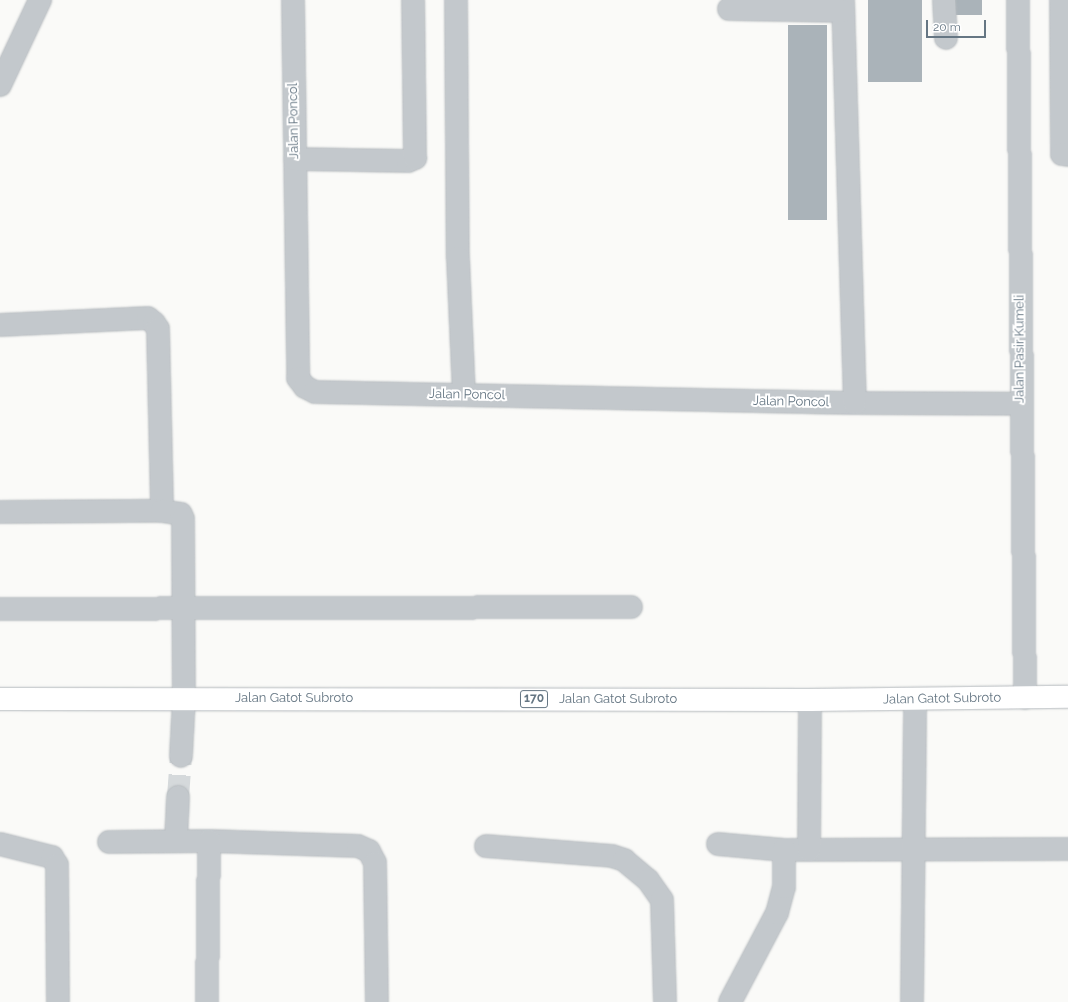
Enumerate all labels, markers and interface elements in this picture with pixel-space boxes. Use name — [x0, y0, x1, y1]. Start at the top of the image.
scale bar — [928, 12, 988, 38]
text: 20 m — [933, 20, 961, 34]
street label: Jalan Poncol — [286, 83, 302, 159]
street label: Jalan Pasir Kumeli — [1012, 295, 1028, 403]
street label: Jalan Poncol — [429, 387, 505, 403]
street label: Jalan Poncol — [753, 394, 829, 410]
road number: 170 — [519, 689, 549, 709]
street label: Jalan Gatot Subroto — [235, 690, 353, 706]
street label: Jalan Gatot Subroto — [883, 690, 1001, 708]
street label: Jalan Gatot Subroto — [559, 691, 677, 707]

